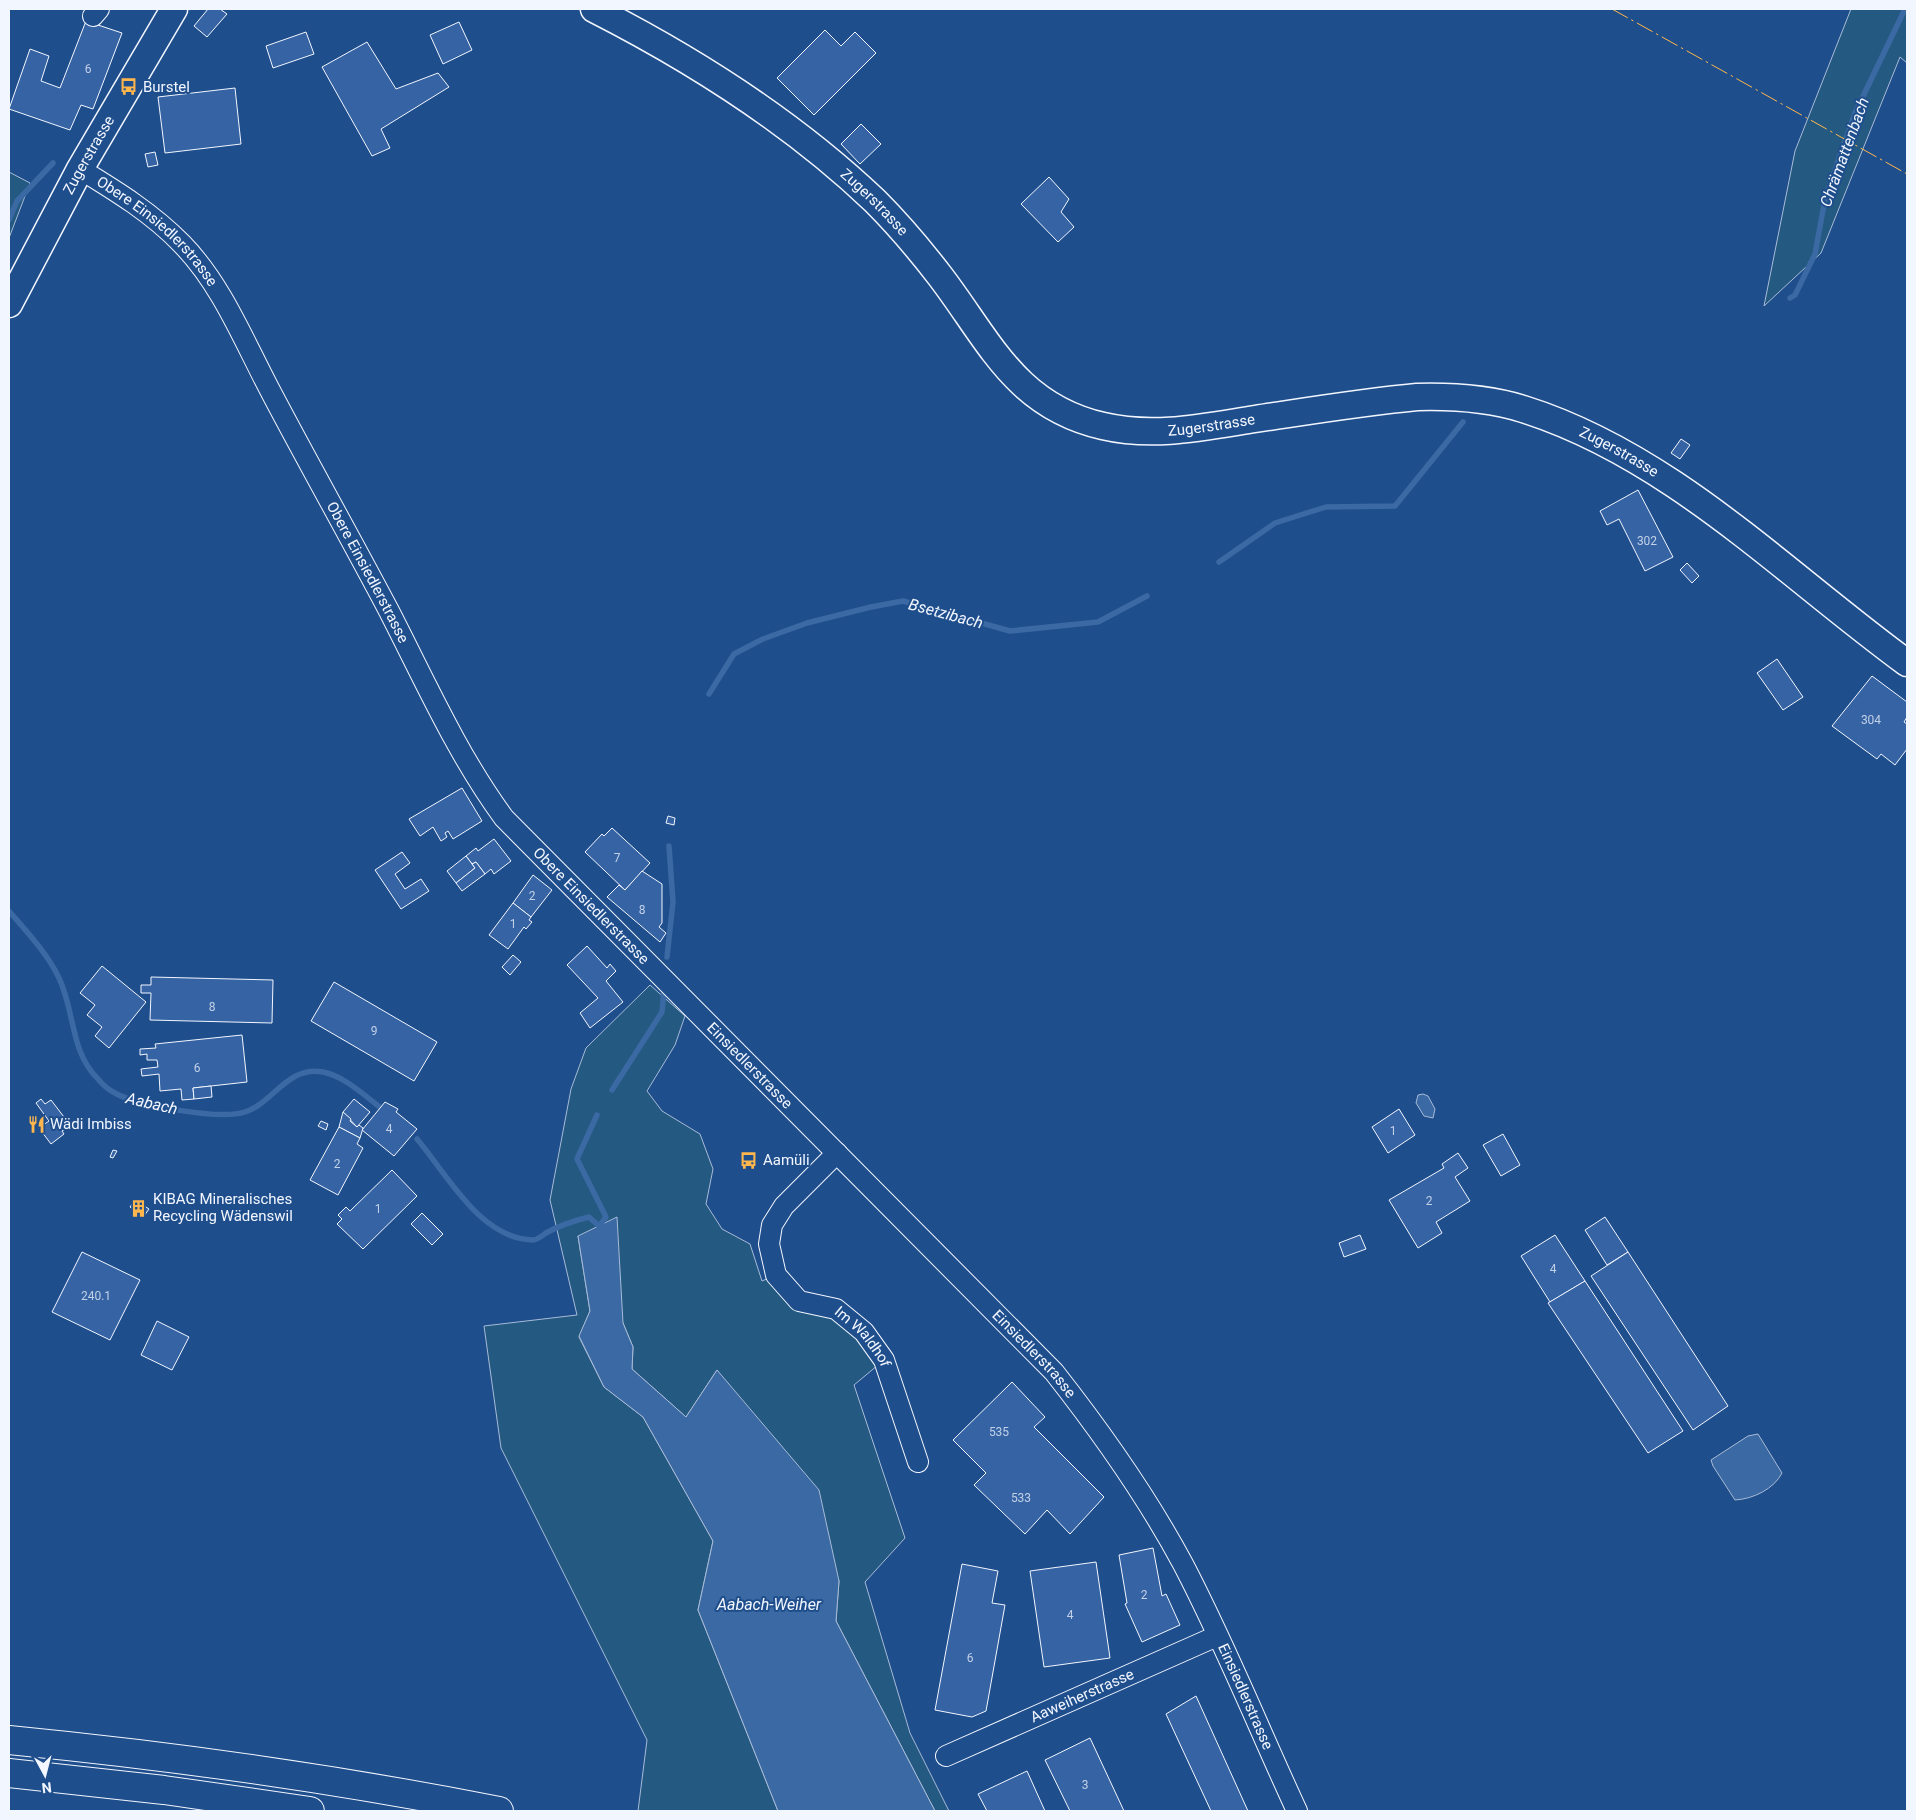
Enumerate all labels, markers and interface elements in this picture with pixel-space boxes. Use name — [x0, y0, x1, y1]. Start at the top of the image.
house number: 6 — [85, 62, 92, 76]
bus stop icon: Burstel — [119, 77, 139, 97]
place label: Burstel — [143, 78, 190, 96]
water label: Chrämattenbach — [1816, 95, 1873, 209]
street label: Zugerstrasse — [59, 112, 118, 197]
street label: Zugerstrasse — [837, 165, 912, 239]
street label: Obere Einsiedlerstrasse — [93, 172, 221, 290]
street label: Zugerstrasse — [1167, 410, 1256, 440]
street label: Zugerstrasse — [1577, 423, 1662, 481]
street label: Obere Einsiedlerstrasse — [323, 499, 413, 646]
house number: 302 — [1637, 534, 1657, 548]
water label: Bsetzibach — [907, 594, 985, 633]
house number: 304 — [1861, 713, 1881, 727]
street label: Obere Einsiedlerstrasse — [529, 844, 653, 968]
house number: 7 — [614, 851, 621, 865]
house number: 2 — [529, 889, 536, 903]
house number: 8 — [639, 903, 646, 917]
house number: 1 — [510, 917, 516, 931]
house number: 8 — [209, 1000, 216, 1014]
street label: Einsiedlerstrasse — [703, 1019, 796, 1112]
house number: 9 — [371, 1024, 377, 1038]
house number: 6 — [194, 1061, 201, 1075]
water label: Aabach — [123, 1088, 180, 1119]
restaurant icon: Wädi Imbiss — [26, 1114, 46, 1134]
place label: Wädi Imbiss — [50, 1115, 132, 1133]
house number: 4 — [386, 1122, 393, 1136]
house number: 1 — [1390, 1124, 1396, 1138]
bus stop icon: Aamüli — [739, 1150, 759, 1170]
place label: Aamüli — [763, 1151, 810, 1169]
house number: 2 — [334, 1157, 341, 1171]
place label: KIBAG Mineralisches Recycling Wädenswil — [153, 1190, 293, 1225]
house number: 2 — [1426, 1194, 1433, 1208]
building icon: KIBAG Mineralisches Recycling Wädenswil — [129, 1198, 149, 1218]
house number: 1 — [375, 1202, 381, 1216]
house number: 4 — [1550, 1262, 1557, 1276]
house number: 240.1 — [81, 1289, 111, 1303]
street label: Im Waldhof — [831, 1303, 895, 1370]
street label: Einsiedlerstrasse — [988, 1306, 1080, 1401]
house number: 535 — [989, 1425, 1009, 1439]
house number: 533 — [1011, 1491, 1031, 1505]
house number: 2 — [1141, 1588, 1148, 1602]
water label: Aabach-Weiher — [716, 1595, 822, 1614]
house number: 4 — [1067, 1608, 1074, 1622]
street label: Einsiedlerstrasse — [1214, 1641, 1277, 1752]
house number: 6 — [967, 1651, 974, 1665]
street label: Aaweiherstrasse — [1028, 1665, 1137, 1726]
north arrow — [20, 1750, 70, 1800]
house number: 3 — [1082, 1778, 1088, 1792]
text: N — [41, 1779, 52, 1796]

